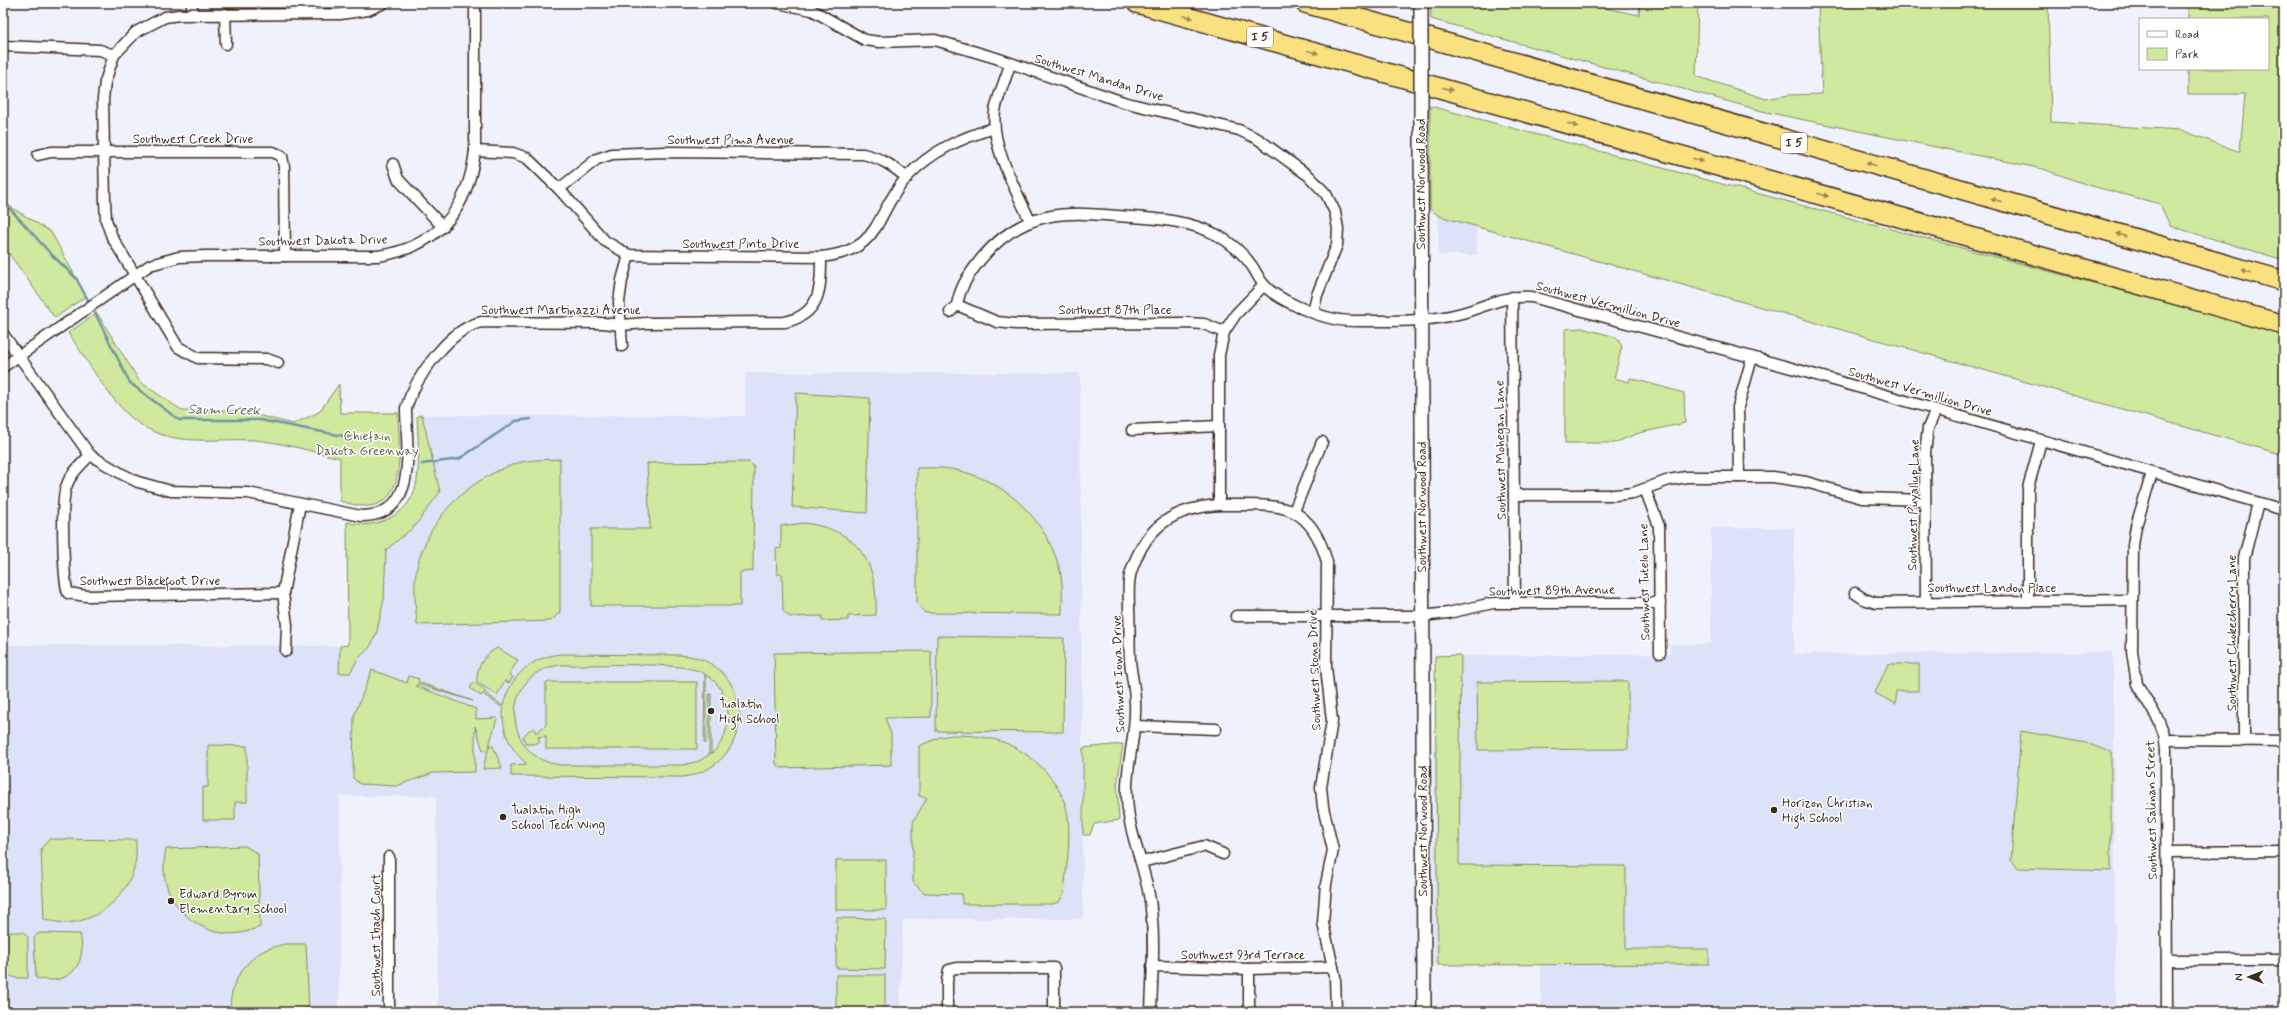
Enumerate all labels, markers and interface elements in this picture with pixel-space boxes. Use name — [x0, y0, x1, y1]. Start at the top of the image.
one-way arrow — [1182, 14, 1194, 20]
legend — [2139, 18, 2269, 70]
road number: I 5 — [1247, 27, 1273, 47]
text: Road — [2175, 27, 2199, 43]
text: Park — [2175, 47, 2199, 63]
one-way arrow — [1308, 49, 1320, 55]
street label: Southwest Mandan Drive — [1032, 50, 1166, 106]
one-way arrow — [1442, 86, 1454, 92]
street label: Southwest Norwood Road — [1413, 118, 1430, 250]
one-way arrow — [1567, 122, 1579, 128]
street label: Southwest Creek Drive — [133, 131, 254, 148]
street label: Southwest Pima Avenue — [667, 132, 795, 149]
road number: I 5 — [1781, 133, 1807, 153]
one-way arrow — [1692, 157, 1704, 163]
one-way arrow — [1865, 161, 1878, 167]
one-way arrow — [1817, 192, 1829, 198]
one-way arrow — [1990, 197, 2002, 203]
street label: Southwest Dakota Drive — [258, 231, 388, 251]
one-way arrow — [2115, 232, 2127, 238]
street label: Southwest Pinto Drive — [682, 236, 800, 253]
one-way arrow — [2240, 268, 2252, 274]
street label: Southwest Vermillion Drive — [1534, 278, 1682, 332]
street label: Southwest Martinazzi Avenue — [481, 302, 641, 319]
street label: Southwest 87th Place — [1058, 302, 1172, 319]
street label: Southwest Vermillion Drive — [1846, 363, 1994, 421]
street label: Southwest Mohegan Lane — [1491, 380, 1512, 520]
water label: Saum Creek — [187, 400, 262, 420]
park label: Chiefain Dakota Greenway — [315, 428, 419, 460]
street label: Southwest Puyallup Lane — [1904, 439, 1924, 571]
street label: Southwest Norwood Road — [1414, 441, 1431, 573]
street label: Southwest Tutelo Lane — [1635, 523, 1655, 641]
street label: Southwest Chokecherry Lane — [2224, 555, 2241, 711]
street label: Southwest Blackfoot Drive — [80, 573, 220, 592]
street label: Southwest Landon Place — [1928, 580, 2057, 597]
street label: Southwest 89th Avenue — [1489, 581, 1615, 601]
street label: Southwest Stono Drive — [1304, 609, 1326, 731]
street label: Southwest Iowa Drive — [1108, 615, 1130, 733]
place label: Tualatin High School — [719, 696, 780, 730]
marker: Tualatin High School — [706, 706, 716, 716]
street label: Southwest Salinan Street — [2142, 740, 2162, 880]
street label: Southwest Norwood Road — [1415, 765, 1432, 897]
place label: Horizon Christian High School — [1782, 795, 1873, 829]
place label: Tualatin High School Tech Wing — [511, 802, 606, 835]
marker: Horizon Christian High School — [1769, 805, 1779, 815]
marker: Tualatin High School Tech Wing — [498, 812, 508, 822]
street label: Southwest Ibach Court — [368, 873, 385, 997]
place label: Edward Byrom Elementary School — [179, 886, 287, 918]
marker: Edward Byrom Elementary School — [166, 896, 176, 906]
street label: Southwest 93rd Terrace — [1181, 947, 1305, 964]
north arrow — [2229, 957, 2269, 997]
text: N — [2233, 973, 2247, 981]

